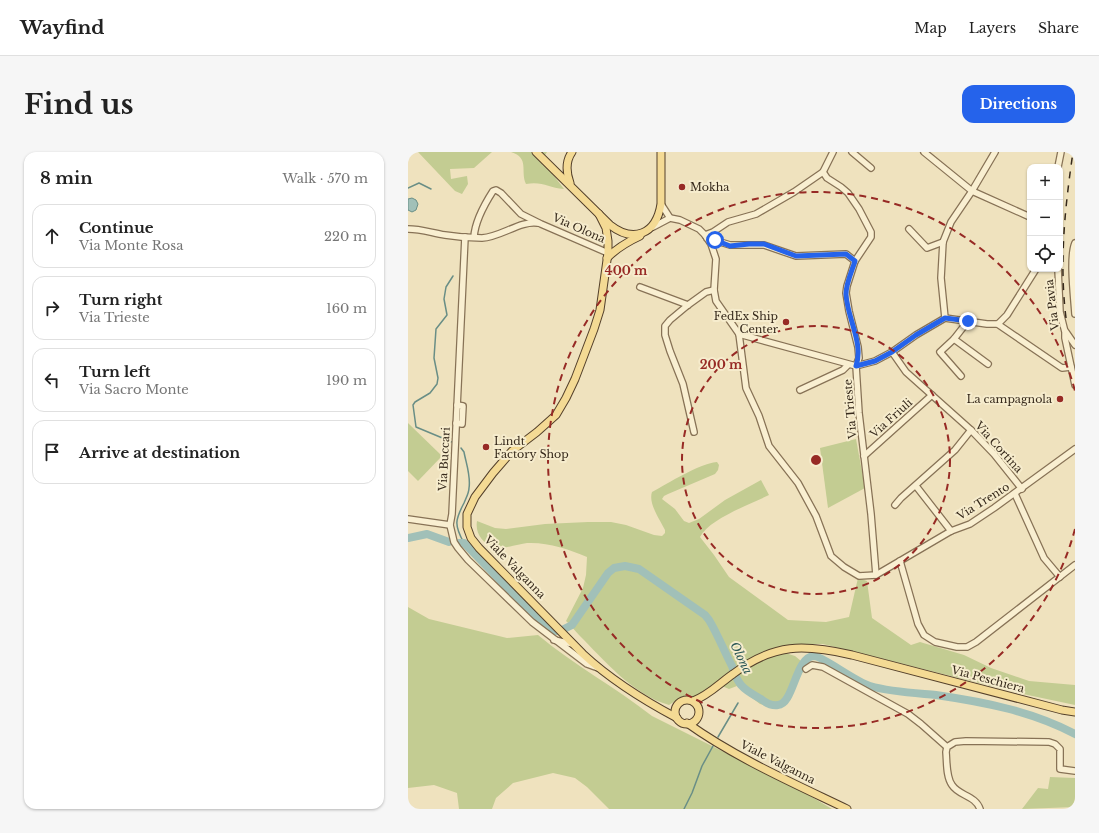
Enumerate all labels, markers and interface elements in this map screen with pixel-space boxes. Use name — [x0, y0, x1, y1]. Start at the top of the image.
text: Wayfind — [20, 16, 105, 39]
text: Map — [914, 19, 947, 37]
text: Layers — [969, 19, 1016, 37]
text: Share — [1038, 19, 1079, 37]
button: Directions — [962, 85, 1075, 123]
text: Find us — [24, 87, 134, 122]
map controls — [1027, 164, 1063, 272]
button: + — [1027, 164, 1063, 200]
text: 8 min — [40, 168, 93, 189]
text: Walk · 570 m — [283, 170, 368, 187]
place label: Mokha — [690, 180, 730, 194]
marker: Mokha — [677, 182, 687, 192]
button: − — [1027, 200, 1063, 236]
street label: Via Olona — [550, 210, 608, 246]
text: Continue — [79, 218, 154, 237]
icon: ahead — [41, 225, 63, 247]
text: 220 m — [324, 228, 367, 245]
route start — [706, 231, 724, 249]
button: locate — [1027, 236, 1063, 272]
text: Via Monte Rosa — [79, 237, 183, 254]
text: 400 m — [605, 263, 648, 278]
street label: Via Pavia — [1042, 278, 1062, 332]
text: Turn right — [79, 290, 162, 309]
icon: right — [41, 297, 63, 319]
text: 160 m — [326, 300, 367, 317]
text: Via Trieste — [79, 309, 150, 326]
place label: FedEx Ship Center — [714, 309, 779, 336]
route end — [959, 312, 977, 330]
marker: FedEx Ship Center — [781, 317, 791, 327]
text: 200 m — [700, 357, 743, 372]
text: Turn left — [79, 362, 150, 381]
icon: left — [41, 369, 63, 391]
text: 190 m — [326, 372, 367, 389]
street label: Via Trieste — [840, 379, 860, 440]
text: Via Sacro Monte — [79, 381, 189, 398]
place label: La campagnola — [966, 392, 1053, 406]
marker: La campagnola — [1055, 394, 1065, 404]
street label: Via Friuli — [866, 395, 915, 441]
street label: Via Cortina — [972, 418, 1026, 476]
street label: Via Buccari — [435, 426, 453, 492]
place label: Lindt Factory Shop — [494, 434, 569, 461]
icon: arrive — [41, 441, 63, 463]
marker: Lindt Factory Shop — [481, 442, 491, 452]
text: Arrive at destination — [79, 443, 240, 462]
centre of rings — [809, 453, 823, 467]
street label: Via Trento — [953, 479, 1012, 523]
street label: Viale Valganna — [481, 532, 549, 602]
water label: Olona — [727, 639, 756, 677]
street label: Via Peschiera — [949, 662, 1027, 696]
street label: Viale Valganna — [737, 737, 819, 787]

